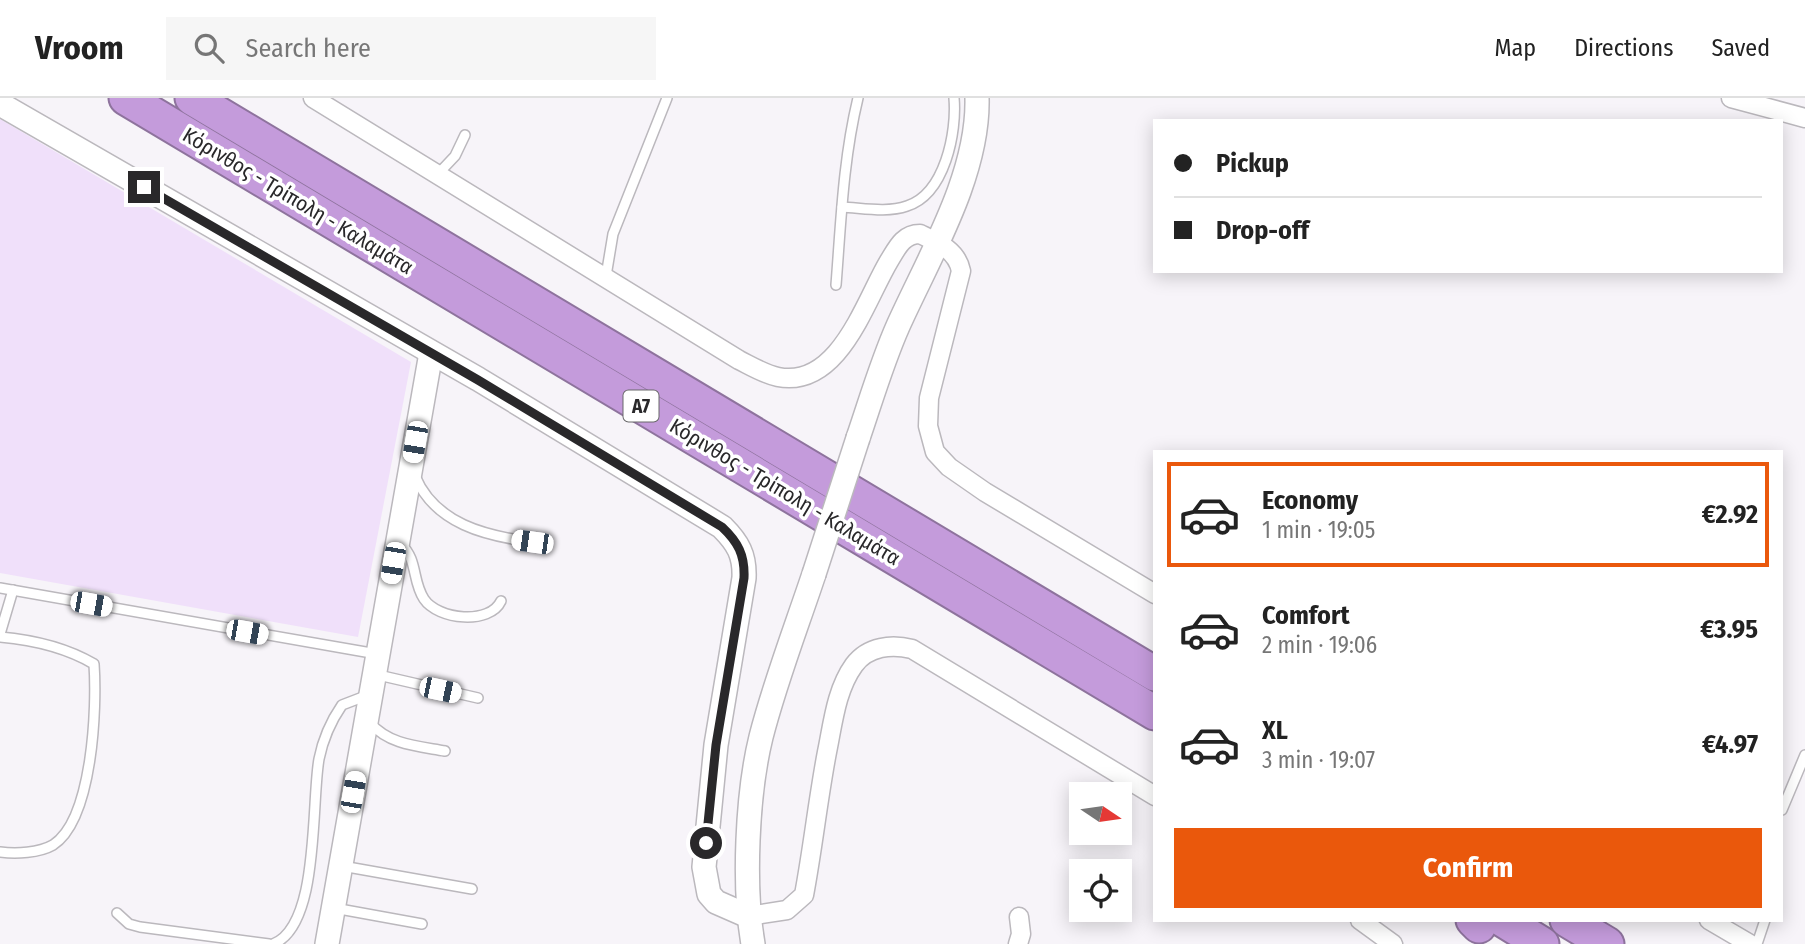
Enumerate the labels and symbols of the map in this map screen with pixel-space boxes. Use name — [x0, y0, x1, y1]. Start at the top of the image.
street label: Κόρινθος - Τρίπολη - Καλαμάτα — [178, 122, 418, 280]
route end — [128, 171, 160, 203]
road number: Α7 — [624, 390, 658, 422]
street label: Κόρινθος - Τρίπολη - Καλαμάτα — [665, 413, 905, 571]
car — [402, 419, 429, 465]
car — [510, 529, 555, 555]
car — [380, 540, 407, 586]
car — [69, 590, 114, 618]
car — [225, 618, 270, 646]
car — [418, 675, 463, 705]
car — [340, 769, 367, 815]
north arrow — [1069, 782, 1132, 845]
route start — [690, 827, 722, 859]

